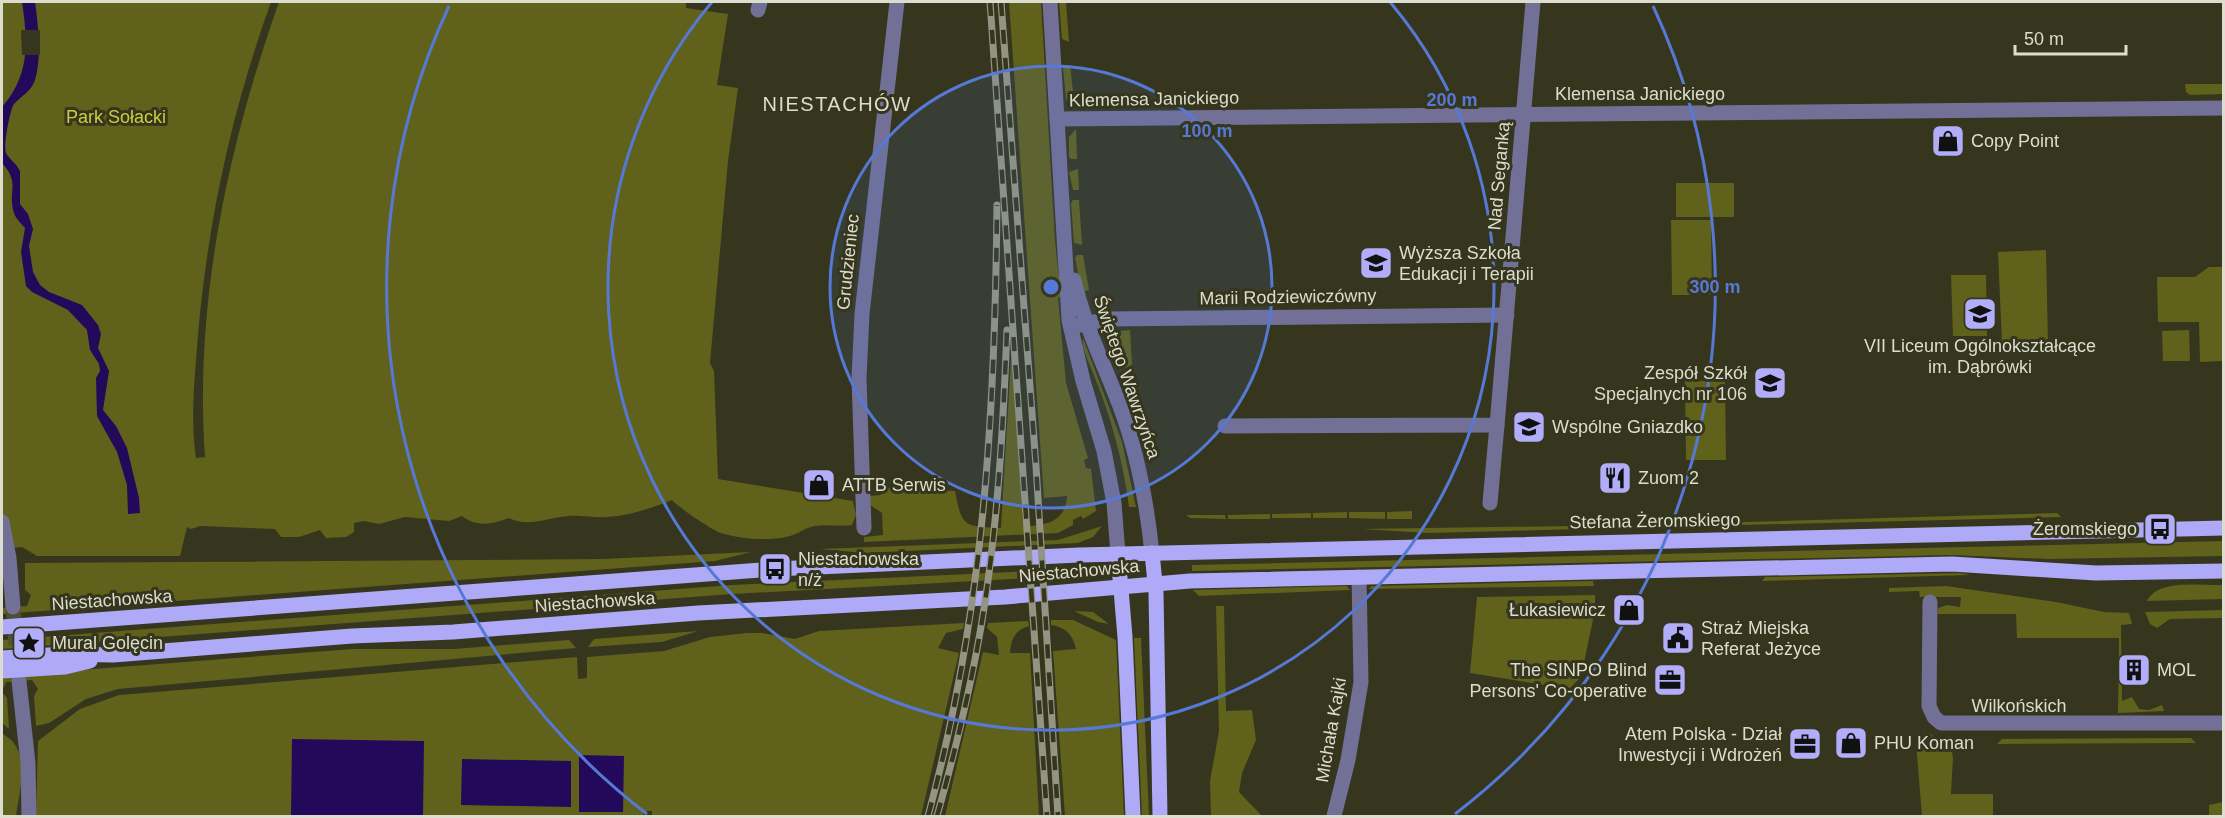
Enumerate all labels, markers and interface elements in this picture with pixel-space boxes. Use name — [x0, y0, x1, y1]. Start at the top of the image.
scale bar — [2015, 18, 2126, 56]
text: 50 m — [2024, 29, 2064, 49]
street label: Klemensa Janickiego — [1555, 84, 1725, 104]
street label: Klemensa Janickiego — [1069, 88, 1239, 110]
text: 200 m — [1426, 90, 1478, 110]
district label: NIESTACHÓW — [762, 93, 912, 115]
park label: Park Sołacki — [66, 107, 166, 127]
street label: Nad Seganką — [1484, 120, 1514, 231]
text: 100 m — [1181, 121, 1233, 141]
shop icon: Copy Point — [1930, 123, 1966, 159]
place label: Copy Point — [1971, 131, 2059, 151]
street label: Grudzieniec — [833, 213, 863, 311]
place label: Wyższa Szkoła Edukacji i Terapii — [1399, 243, 1534, 284]
school or university icon: Wyższa Szkoła Edukacji i Terapii — [1358, 245, 1394, 281]
centre of rings — [1041, 277, 1061, 297]
text: 300 m — [1689, 277, 1741, 297]
street label: Marii Rodziewiczówny — [1199, 285, 1377, 309]
street label: Świętego Wawrzyńca — [1090, 292, 1166, 462]
school or university icon: VII Liceum Ogólnokształcące im. Dąbrówki — [1962, 296, 1998, 332]
place label: VII Liceum Ogólnokształcące im. Dąbrówki — [1864, 336, 2096, 377]
place label: Zespół Szkół Specjalnych nr 106 — [1594, 363, 1747, 404]
school or university icon: Zespół Szkół Specjalnych nr 106 — [1752, 365, 1788, 401]
school or university icon: Wspólne Gniazdko — [1511, 409, 1547, 445]
place label: Wspólne Gniazdko — [1552, 417, 1703, 437]
restaurant icon: Zuom 2 — [1597, 460, 1633, 496]
shop icon: ATTB Serwis — [801, 467, 837, 503]
place label: Zuom 2 — [1638, 468, 1699, 488]
place label: ATTB Serwis — [842, 475, 946, 495]
street label: Stefana Żeromskiego — [1569, 510, 1741, 532]
bus stop icon: Żeromskiego — [2142, 511, 2178, 547]
place label: Żeromskiego — [2033, 519, 2137, 539]
place label: Niestachowska n/ż — [798, 549, 920, 590]
bus stop icon: Niestachowska n/ż — [757, 551, 793, 587]
street label: Niestachowska — [1018, 556, 1141, 586]
street label: Niestachowska — [51, 586, 174, 614]
street label: Niestachowska — [534, 588, 657, 616]
shop icon: Łukasiewicz — [1611, 592, 1647, 628]
place label: Łukasiewicz — [1509, 600, 1606, 620]
place label: Straż Miejska Referat Jeżyce — [1701, 618, 1821, 659]
public building icon: Straż Miejska Referat Jeżyce — [1660, 620, 1696, 656]
place icon: Mural Golęcin — [11, 625, 47, 661]
place label: Mural Golęcin — [52, 633, 163, 653]
building icon: MOL — [2116, 652, 2152, 688]
place label: The SINPO Blind Persons' Co-operative — [1469, 660, 1647, 701]
place label: MOL — [2157, 660, 2196, 680]
office icon: The SINPO Blind Persons' Co-operative — [1652, 662, 1688, 698]
street label: Michała Kajki — [1312, 676, 1350, 784]
street label: Wilkońskich — [1971, 696, 2067, 716]
place label: Atem Polska - Dział Inwestycji i Wdrożeń — [1618, 724, 1782, 765]
shop icon: PHU Koman — [1833, 725, 1869, 761]
office icon: Atem Polska - Dział Inwestycji i Wdrożeń — [1787, 726, 1823, 762]
place label: PHU Koman — [1874, 733, 1974, 753]

